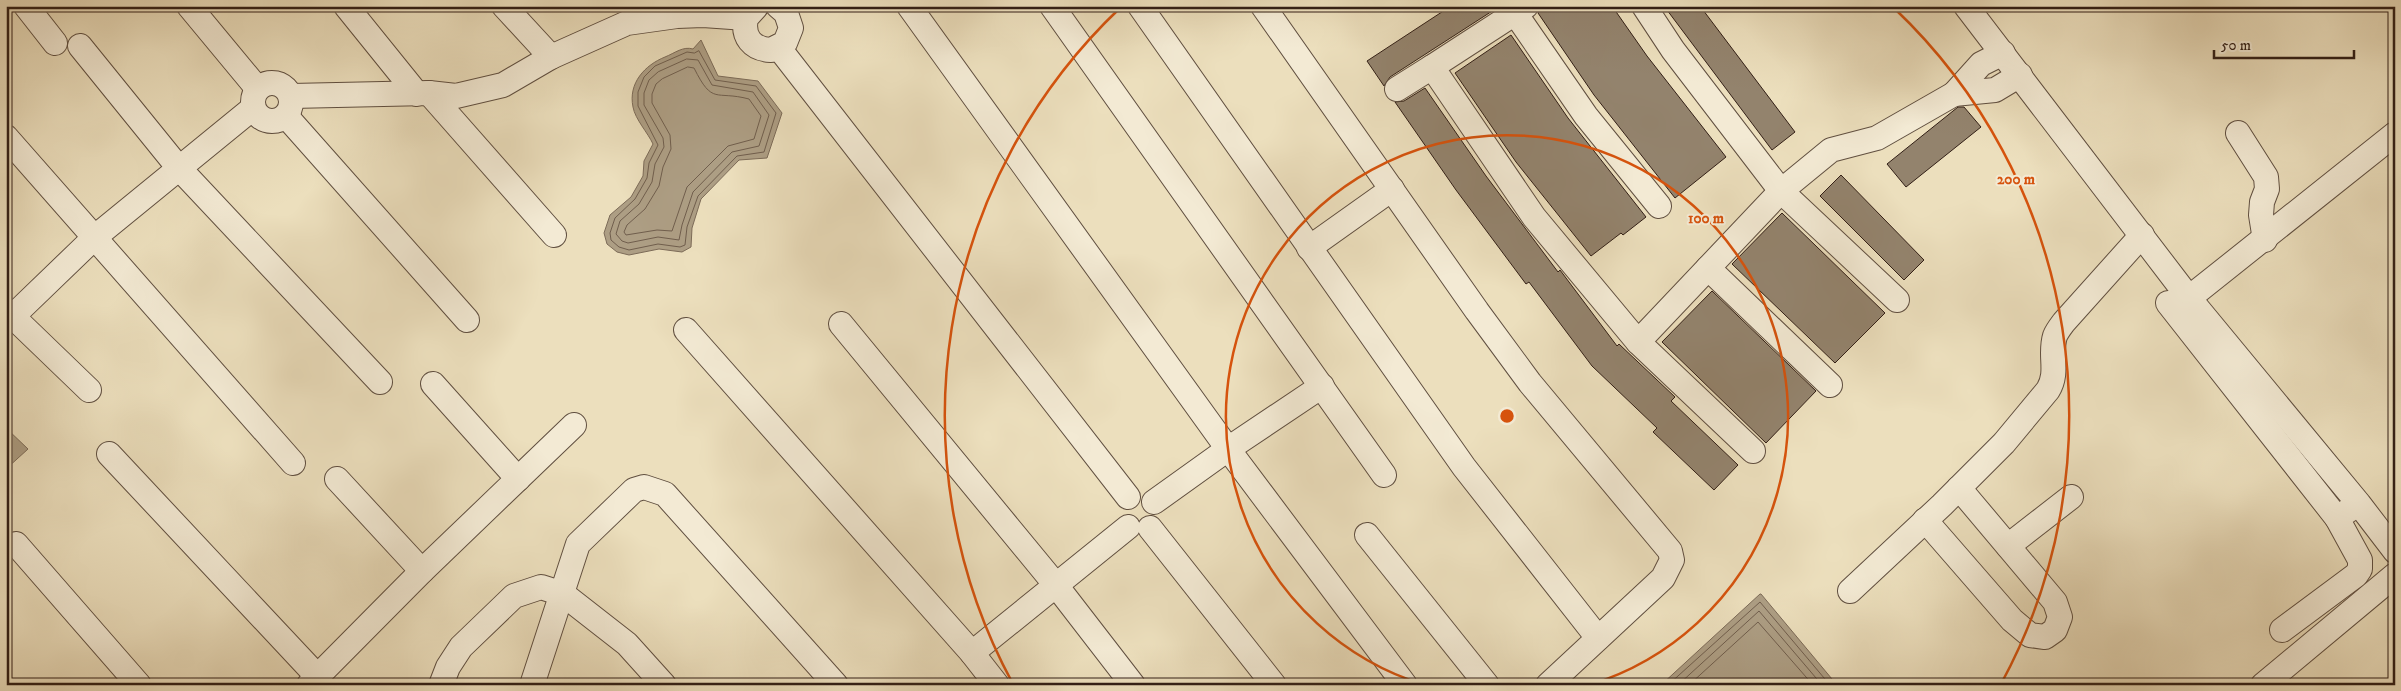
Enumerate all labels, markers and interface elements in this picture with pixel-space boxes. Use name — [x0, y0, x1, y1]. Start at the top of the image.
scale bar — [2214, 28, 2354, 60]
text: 50 m — [2221, 36, 2251, 55]
text: 200 m — [1997, 170, 2036, 189]
text: 100 m — [1688, 209, 1725, 228]
centre of rings — [1498, 407, 1516, 425]

